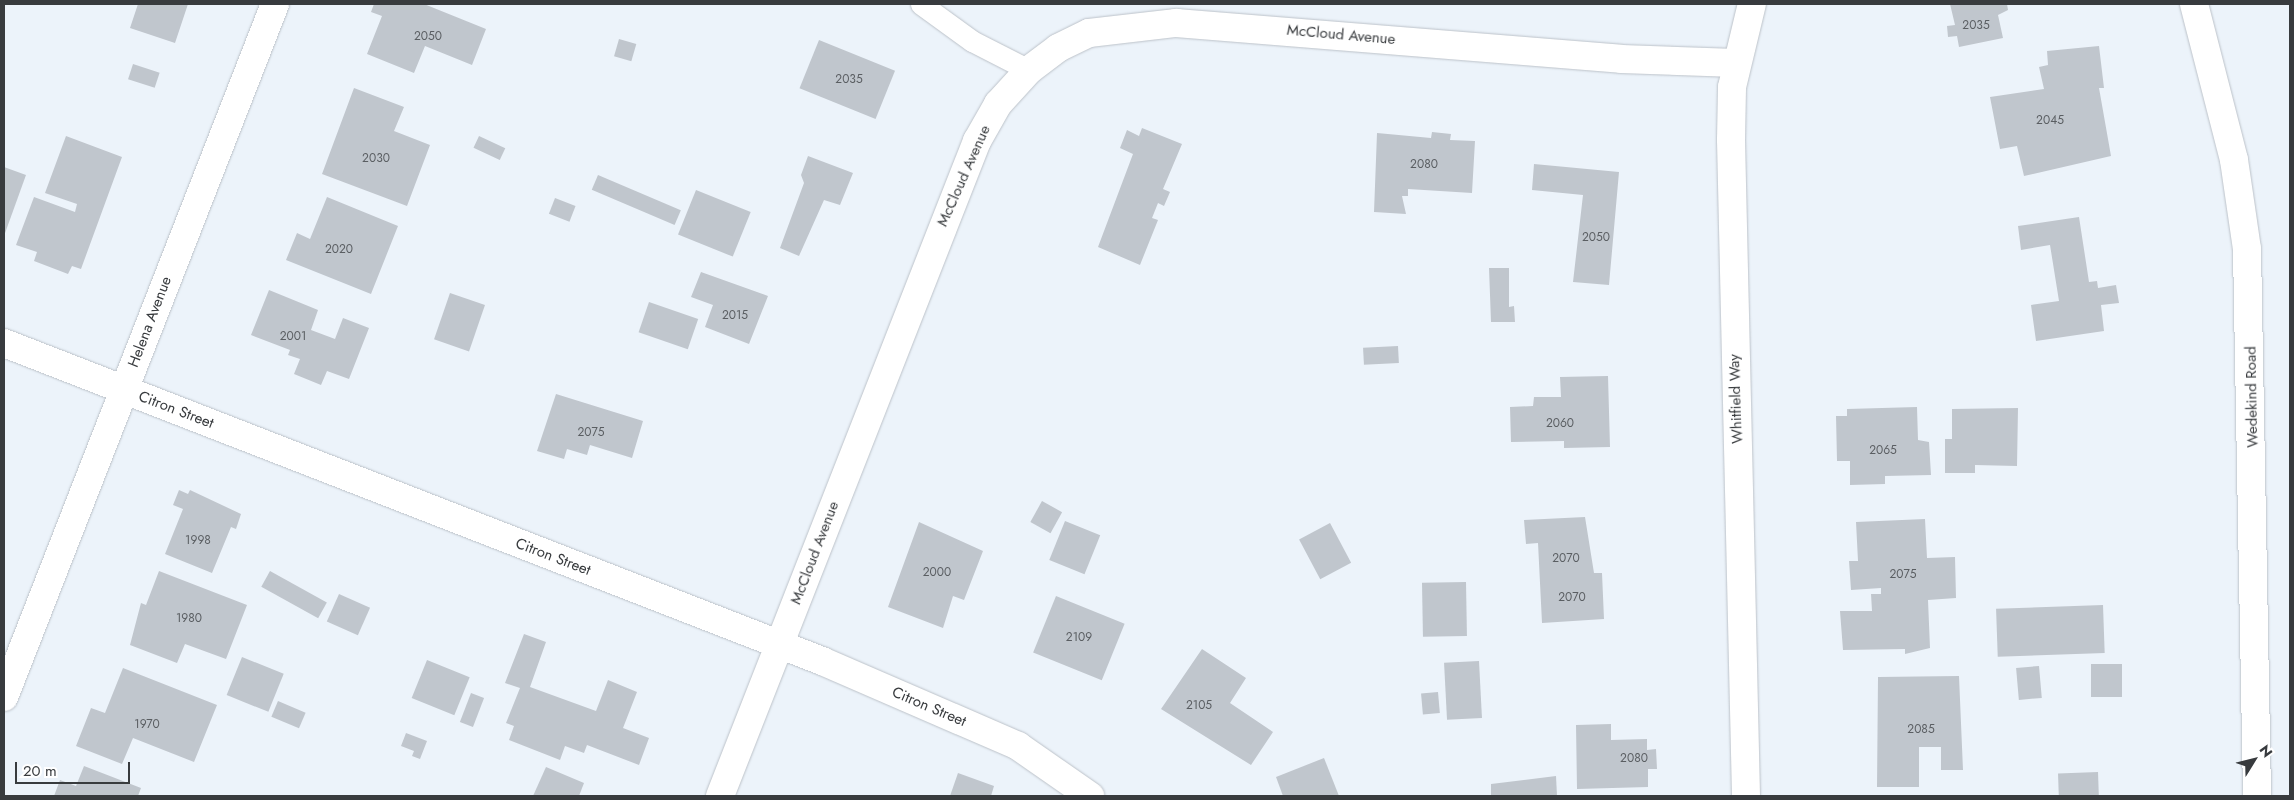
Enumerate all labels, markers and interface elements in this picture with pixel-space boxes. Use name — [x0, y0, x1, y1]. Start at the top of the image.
house number: 2035 — [1962, 19, 1990, 33]
street label: McCloud Avenue — [1286, 21, 1396, 49]
house number: 2050 — [414, 30, 442, 44]
house number: 2035 — [835, 73, 863, 87]
house number: 2045 — [2036, 114, 2064, 128]
street label: McCloud Avenue — [934, 123, 994, 229]
house number: 2030 — [362, 152, 390, 166]
house number: 2080 — [1410, 158, 1438, 172]
house number: 2050 — [1582, 231, 1610, 245]
house number: 2020 — [325, 243, 353, 257]
street label: Helena Avenue — [124, 274, 176, 370]
house number: 2015 — [722, 309, 748, 323]
house number: 2001 — [280, 330, 306, 344]
street label: Wedekind Road — [2242, 346, 2262, 448]
street label: Whitfield Way — [1725, 354, 1747, 444]
street label: Citron Street — [136, 387, 216, 433]
house number: 2060 — [1546, 417, 1574, 431]
house number: 2075 — [577, 426, 605, 440]
house number: 2065 — [1869, 444, 1897, 458]
street label: McCloud Avenue — [787, 499, 843, 607]
house number: 1998 — [185, 534, 211, 548]
street label: Citron Street — [513, 534, 593, 580]
house number: 2070 — [1552, 552, 1580, 566]
house number: 2000 — [923, 566, 951, 580]
house number: 2075 — [1889, 568, 1917, 582]
house number: 2070 — [1558, 591, 1586, 605]
house number: 1980 — [176, 612, 202, 626]
house number: 2109 — [1066, 631, 1092, 645]
street label: Citron Street — [889, 683, 969, 731]
house number: 2105 — [1186, 699, 1212, 713]
house number: 1970 — [134, 718, 160, 732]
house number: 2085 — [1907, 723, 1935, 737]
north arrow — [2229, 735, 2279, 785]
text: N — [2255, 741, 2277, 762]
scale bar — [18, 752, 132, 784]
house number: 2080 — [1620, 752, 1648, 766]
text: 20 m — [23, 760, 57, 782]

